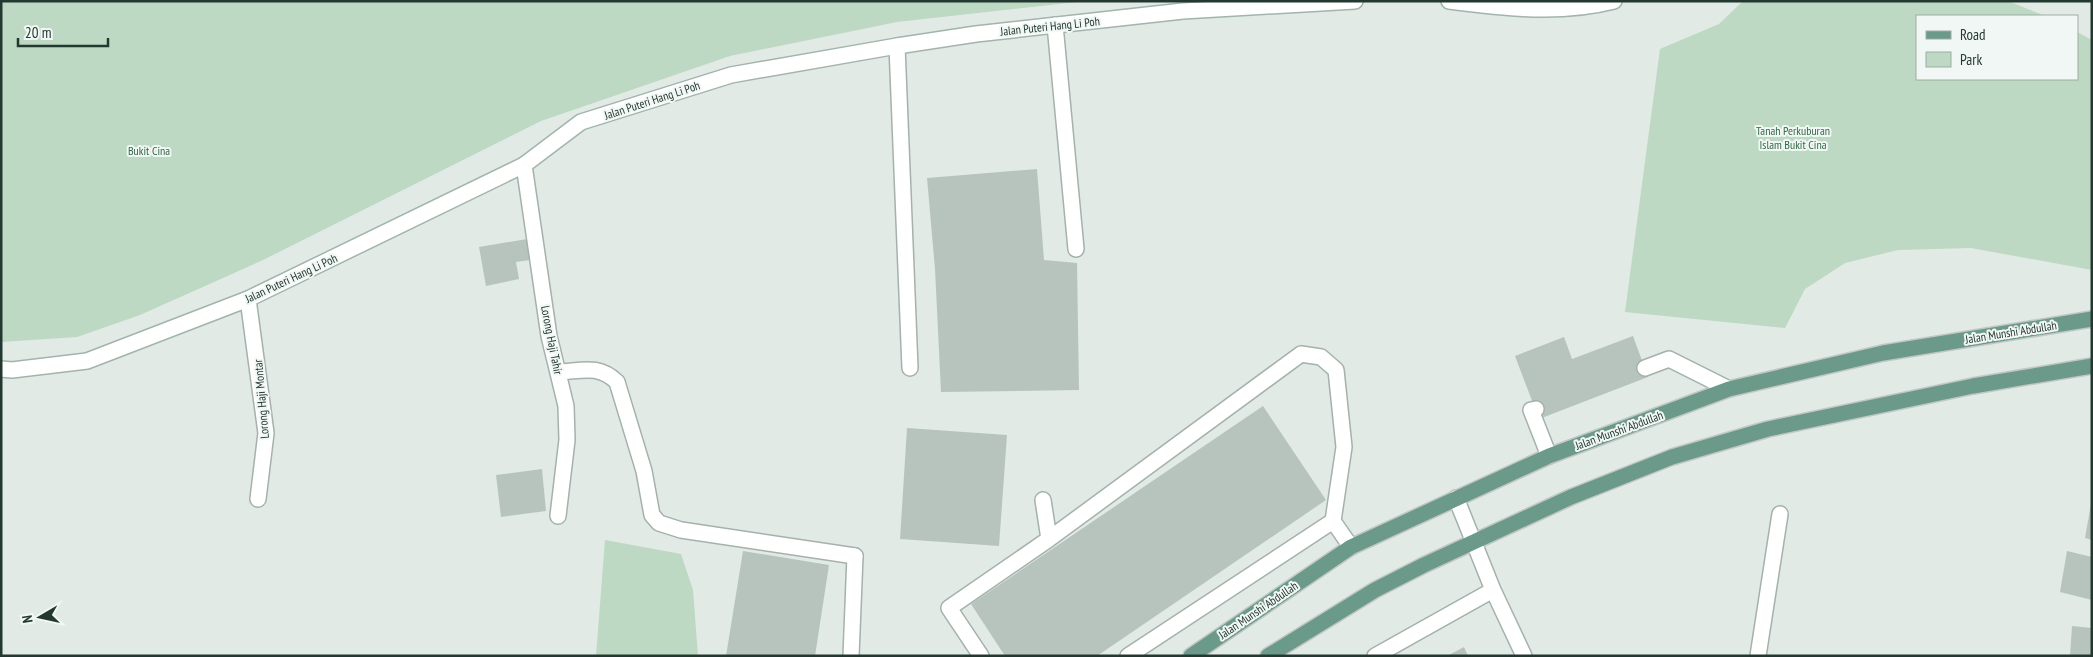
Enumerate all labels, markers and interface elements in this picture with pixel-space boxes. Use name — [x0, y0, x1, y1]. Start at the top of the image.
street label: Jalan Puteri Hang Li Poh — [999, 13, 1100, 39]
scale bar — [18, 15, 108, 47]
legend — [1916, 15, 2078, 80]
text: 20 m — [25, 23, 51, 42]
text: Road — [1960, 25, 1986, 44]
text: Park — [1960, 50, 1982, 69]
street label: Jalan Puteri Hang Li Poh — [601, 77, 702, 123]
park label: Tanah Perkuburan Islam Bukit Cina — [1756, 123, 1830, 152]
park label: Bukit Cina — [128, 143, 170, 158]
street label: Jalan Puteri Hang Li Poh — [242, 250, 339, 306]
street label: Lorong Haji Tahir — [538, 304, 566, 377]
street label: Jalan Munshi Abdullah — [1963, 317, 2058, 347]
street label: Lorong Haji Montar — [250, 358, 272, 439]
street label: Jalan Munshi Abdullah — [1572, 407, 1665, 453]
street label: Jalan Munshi Abdullah — [1215, 578, 1300, 643]
north arrow — [15, 592, 65, 642]
text: N — [18, 614, 37, 624]

